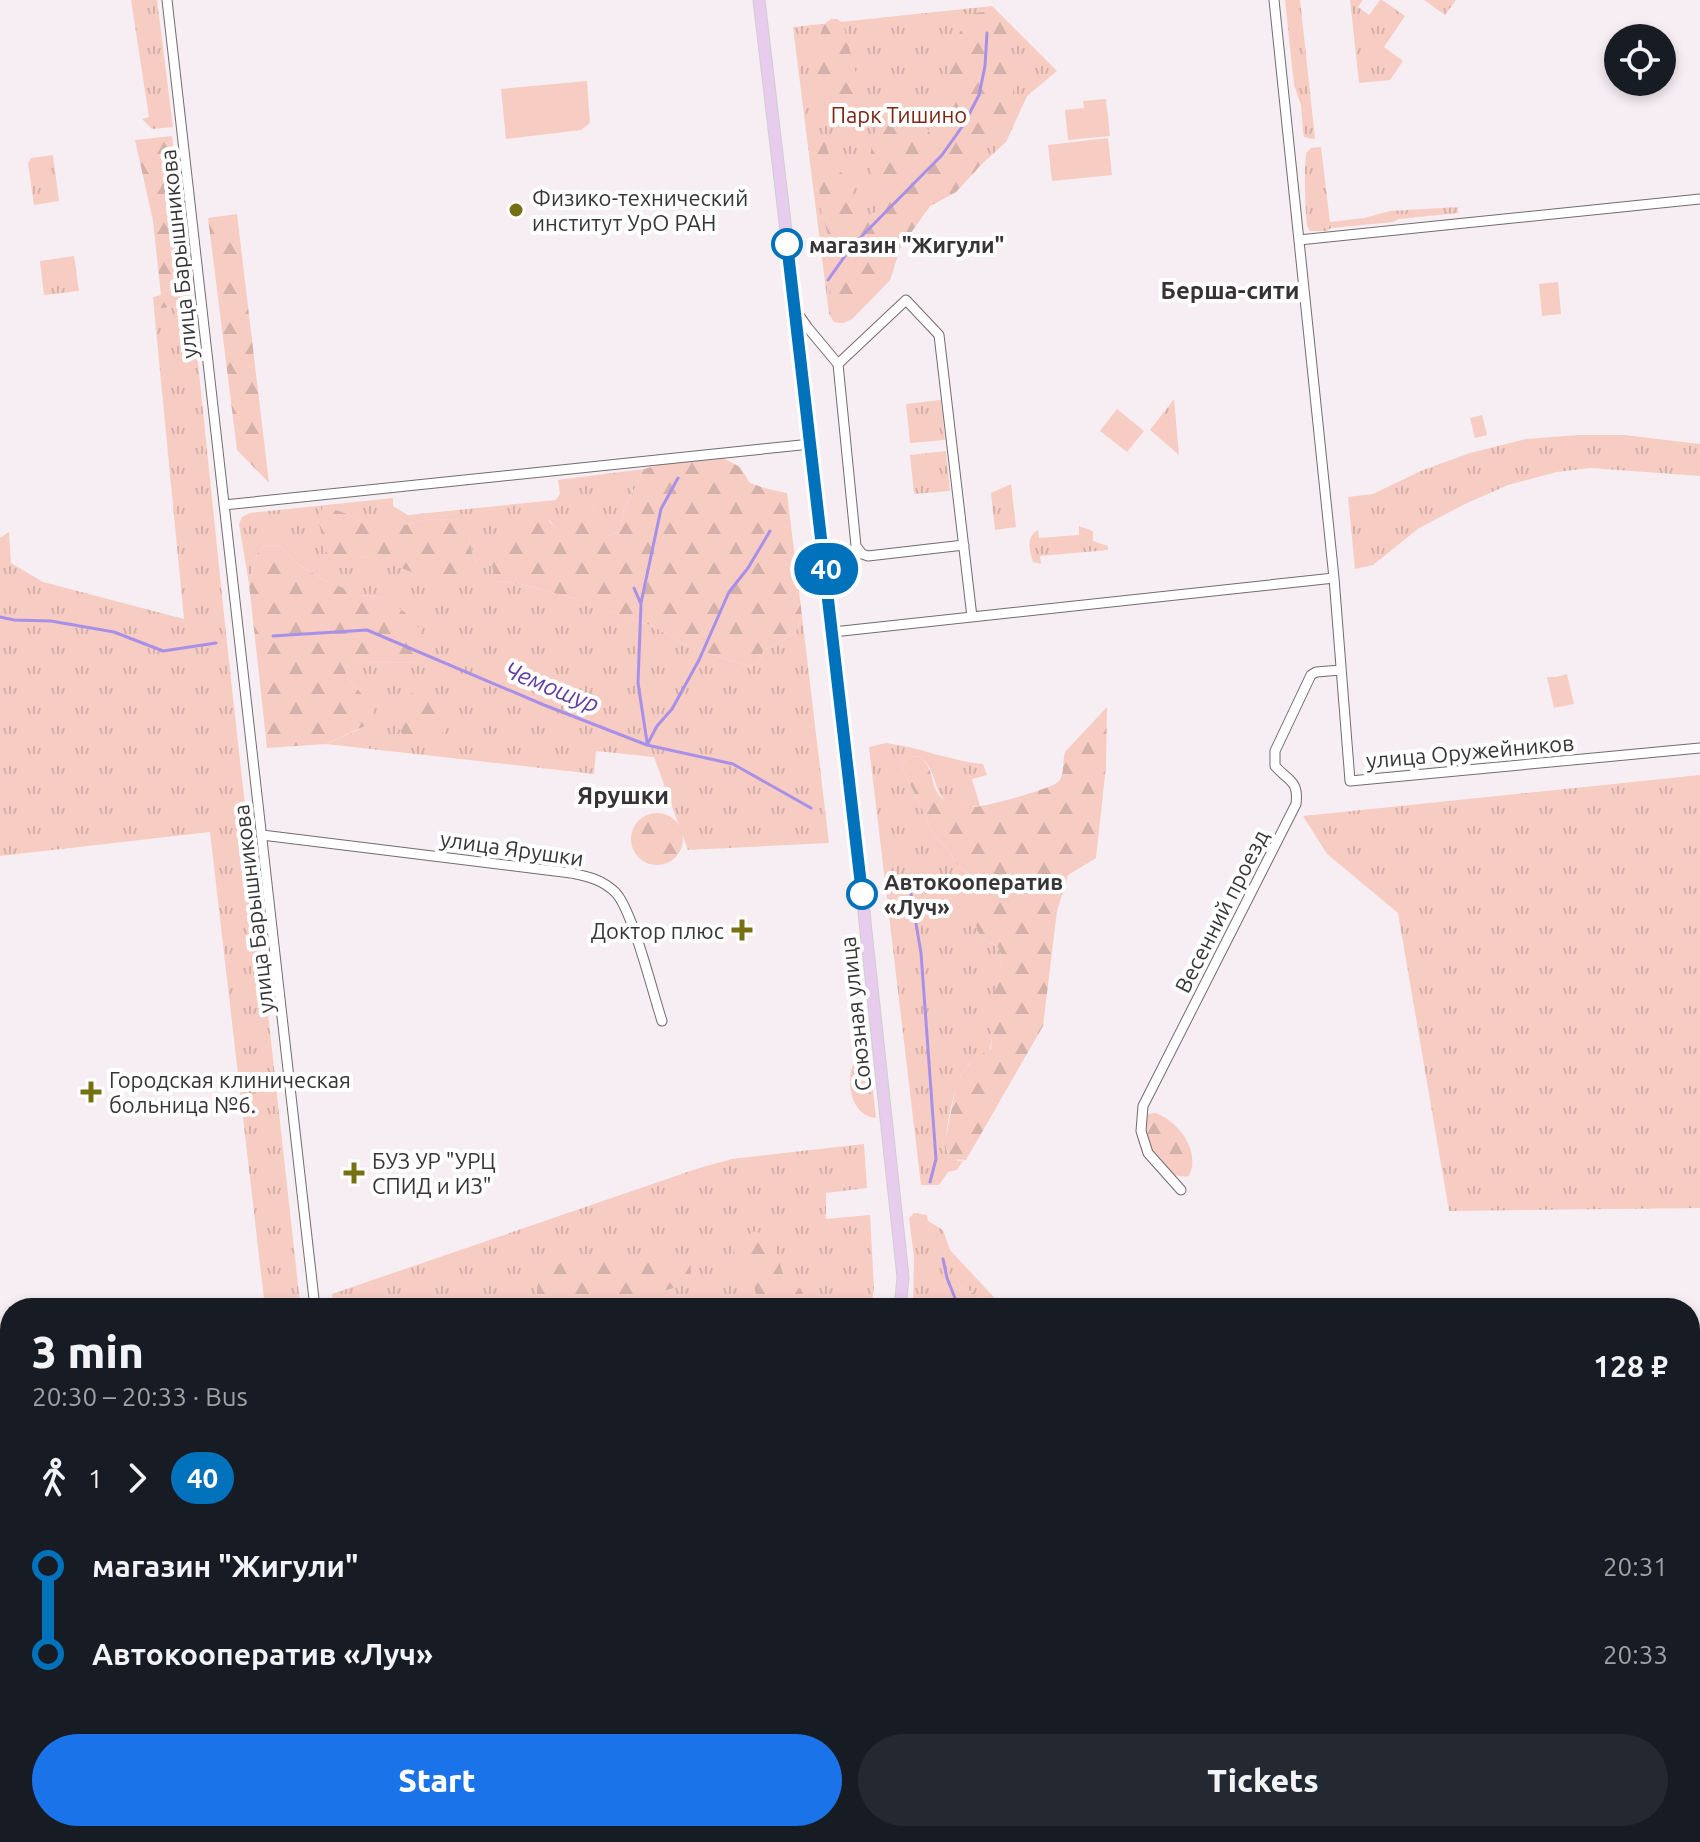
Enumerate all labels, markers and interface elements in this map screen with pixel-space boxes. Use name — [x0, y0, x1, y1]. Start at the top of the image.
map controls — [1604, 24, 1676, 96]
button: locate — [1604, 24, 1676, 96]
park label: Парк Тишино — [831, 102, 967, 127]
street label: улица Барышникова — [155, 148, 201, 360]
place label: Физико-технический институт УрО РАН — [532, 185, 748, 235]
marker: Физико-технический институт УрО РАН — [507, 201, 525, 219]
marker: магазин "Жигули" — [772, 229, 802, 259]
place label: магазин "Жигули" — [809, 232, 1004, 257]
district label: Берша-сити — [1161, 277, 1299, 304]
line badge: 40 — [790, 543, 862, 595]
text: 40 — [810, 553, 842, 584]
water label: Чемошур — [501, 656, 603, 718]
street label: улица Оружейников — [1365, 729, 1575, 773]
district label: Ярушки — [577, 782, 669, 809]
street label: улица Барышникова — [228, 803, 278, 1015]
street label: Весенний проезд — [1169, 825, 1273, 997]
street label: улица Ярушки — [439, 826, 585, 870]
place label: Автокооператив «Луч» — [884, 869, 1063, 919]
marker: Автокооператив «Луч» — [847, 879, 877, 909]
place label: Доктор плюс — [591, 918, 724, 943]
marker: Доктор плюс — [731, 919, 753, 941]
street label: Союзная улица — [834, 935, 876, 1093]
place label: Городская клиническая больница №6. — [109, 1067, 351, 1117]
marker: Городская клиническая больница №6. — [80, 1081, 102, 1103]
place label: БУЗ УР "УРЦ СПИД и ИЗ" — [372, 1148, 496, 1198]
marker: БУЗ УР "УРЦ СПИД и ИЗ" — [343, 1162, 365, 1184]
text: 3 min — [32, 1327, 144, 1376]
text: 128 ₽ — [1593, 1349, 1668, 1383]
text: 20:30 – 20:33 · Bus — [32, 1382, 248, 1411]
icon: walk — [32, 1456, 76, 1500]
icon: forward — [115, 1456, 159, 1500]
text: 40 — [187, 1462, 218, 1493]
text: 1 — [88, 1464, 103, 1493]
text: магазин "Жигули" — [92, 1549, 358, 1583]
text: 20:31 — [1603, 1552, 1668, 1581]
text: Автокооператив «Луч» — [92, 1637, 433, 1671]
text: 20:33 — [1603, 1640, 1668, 1669]
button: Start — [32, 1734, 842, 1826]
button: Tickets — [858, 1734, 1668, 1826]

